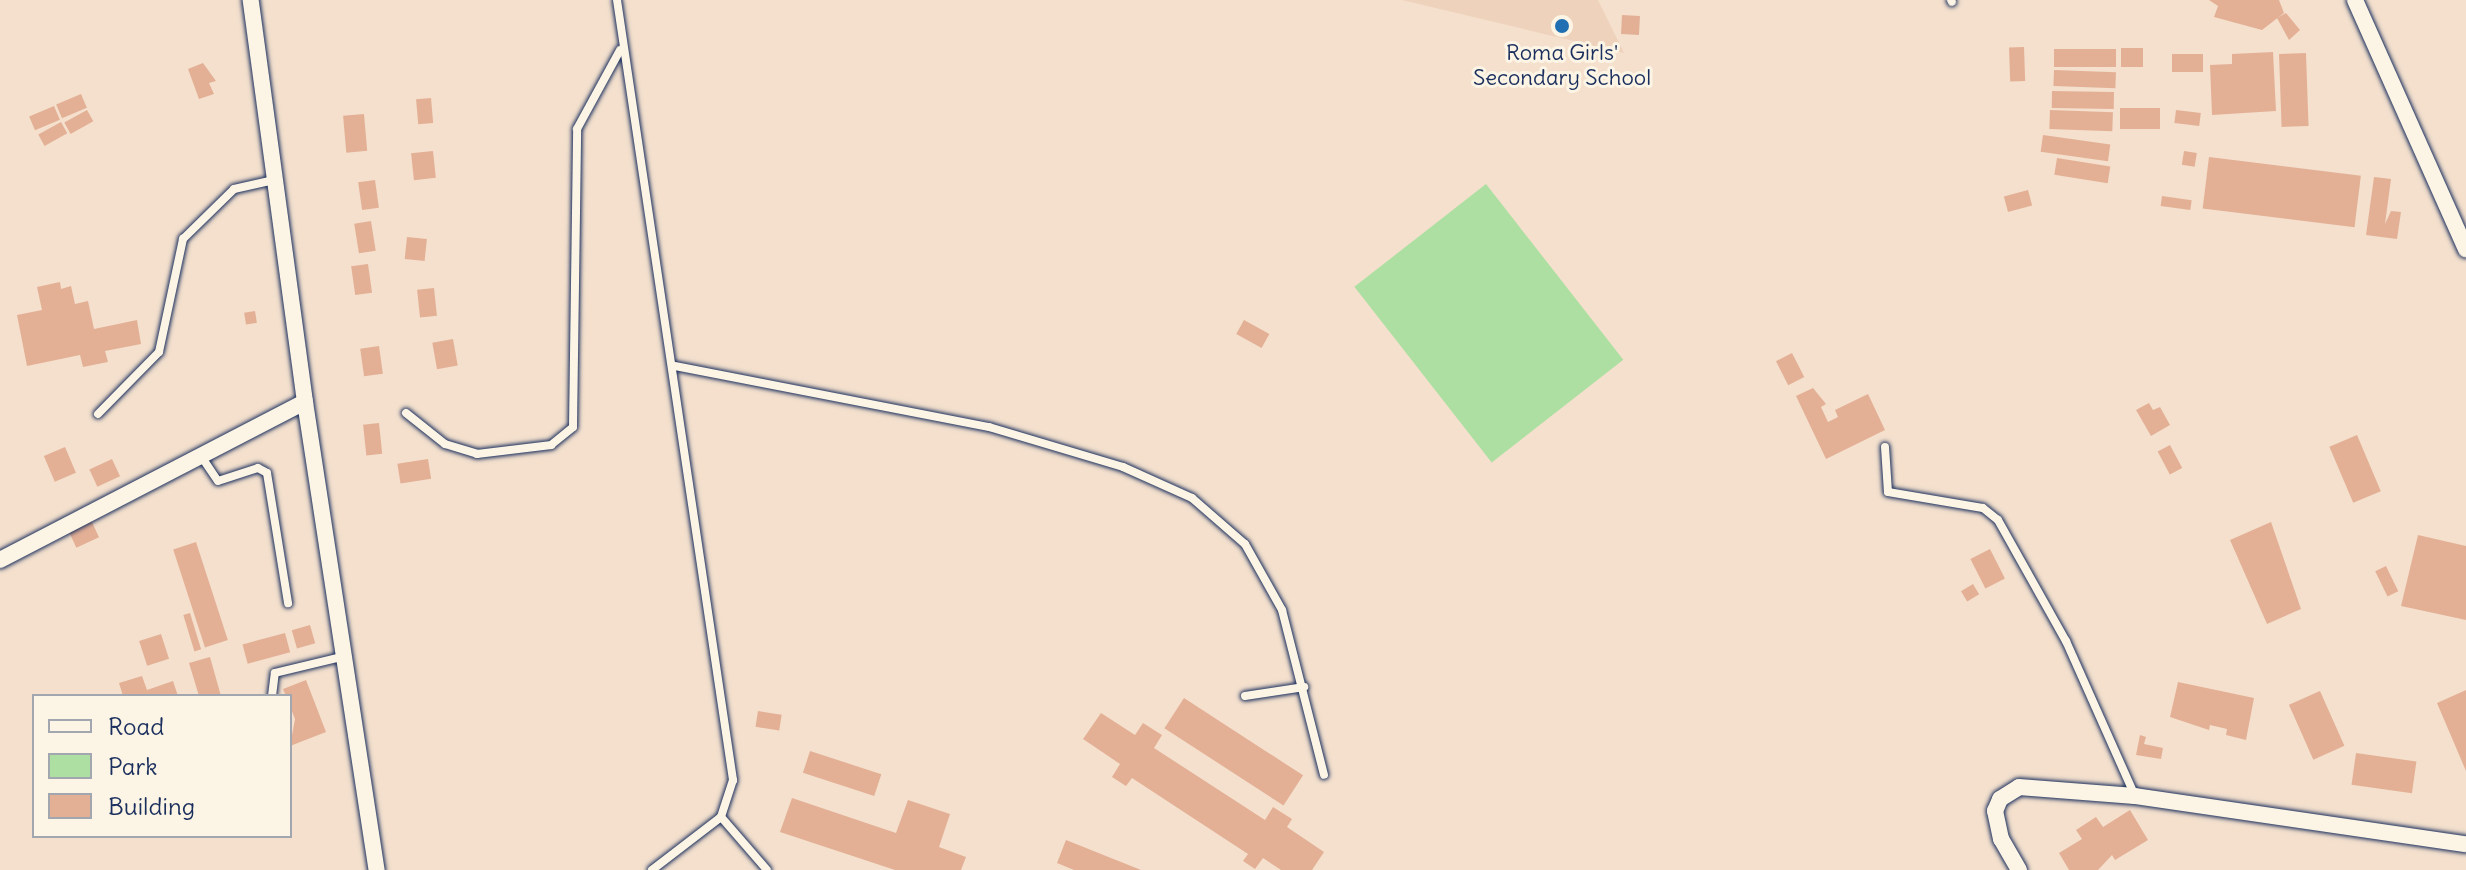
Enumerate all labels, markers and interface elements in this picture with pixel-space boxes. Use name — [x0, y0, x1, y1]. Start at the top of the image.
marker: Roma Girls' Secondary School — [1553, 17, 1571, 35]
place label: Roma Girls' Secondary School — [1473, 39, 1651, 90]
legend — [32, 694, 292, 838]
text: Road — [108, 711, 164, 741]
text: Park — [108, 751, 158, 781]
text: Building — [108, 791, 195, 821]

